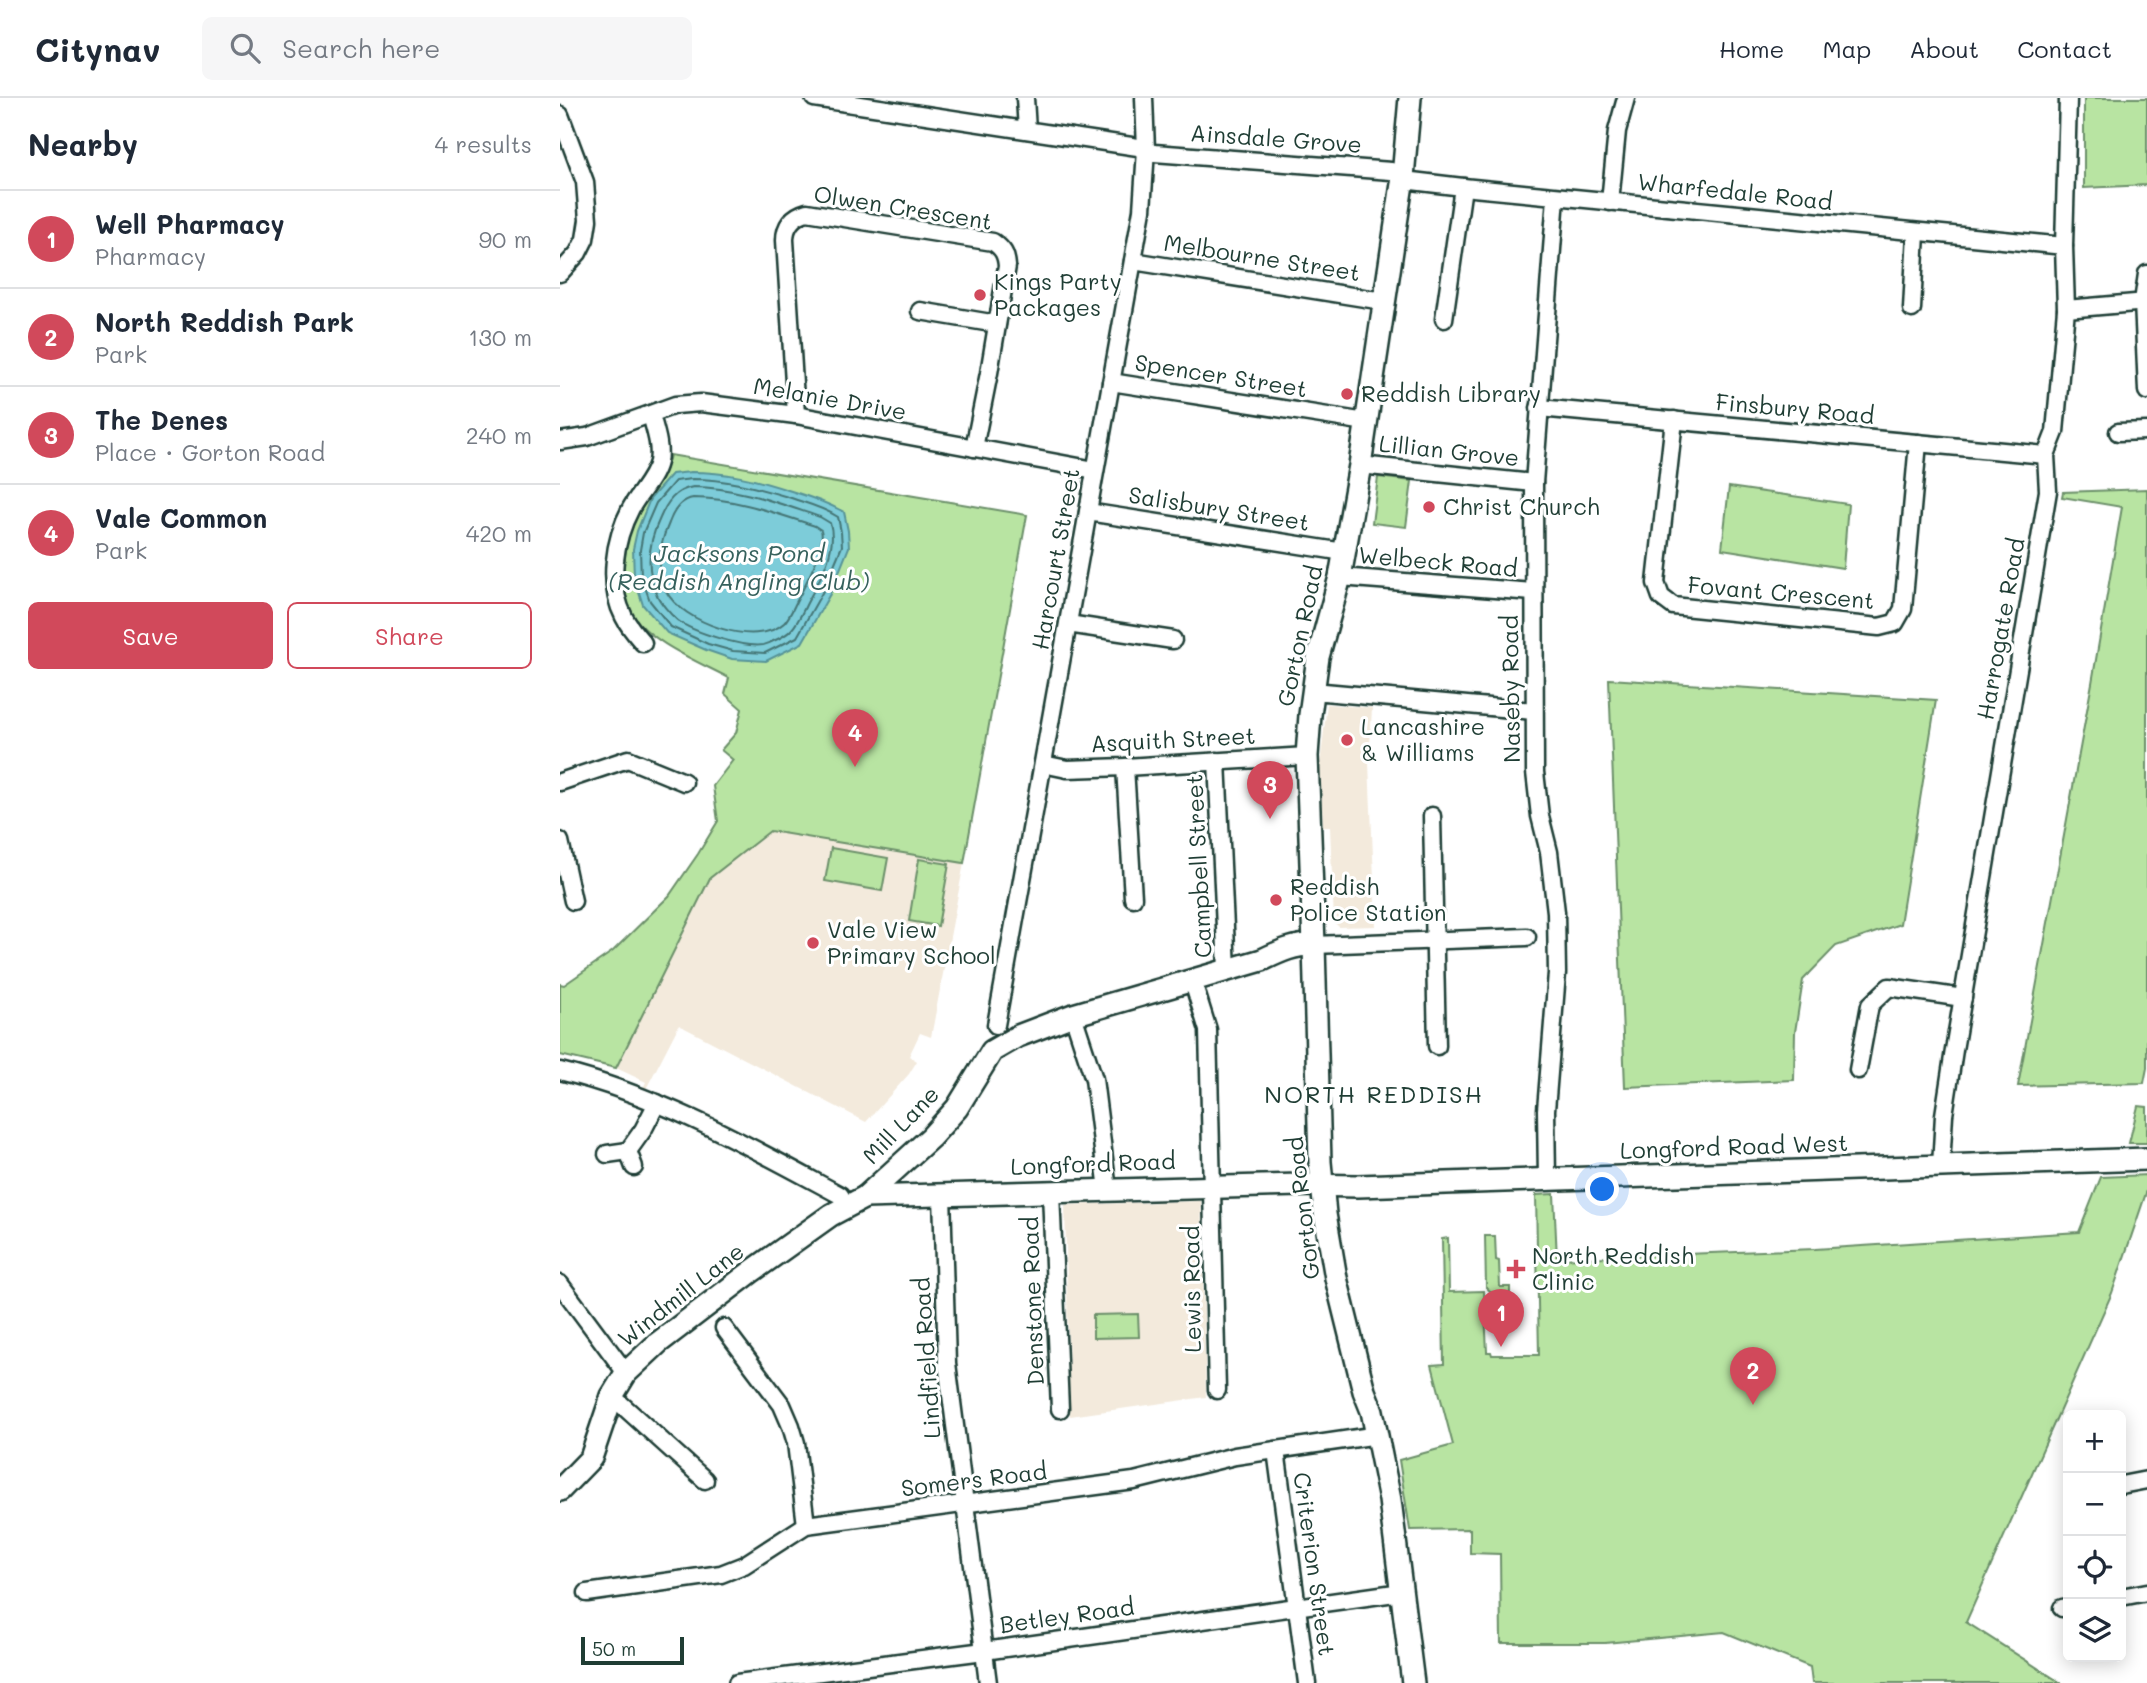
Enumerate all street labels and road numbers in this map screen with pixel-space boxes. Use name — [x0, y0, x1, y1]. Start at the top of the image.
street label: Ainsdale Grove — [1189, 117, 1363, 159]
street label: Wharfedale Road — [1636, 166, 1834, 216]
street label: Olwen Crescent — [812, 178, 994, 236]
street label: Melbourne Street — [1162, 227, 1362, 287]
street label: Spencer Street — [1133, 347, 1309, 403]
street label: Melanie Drive — [751, 370, 909, 426]
street label: Finsbury Road — [1714, 386, 1876, 430]
street label: Lillian Grove — [1378, 428, 1521, 472]
street label: Harcourt Street — [1024, 465, 1086, 652]
street label: Salisbury Street — [1127, 479, 1312, 537]
street label: Harrogate Road — [1969, 536, 2031, 722]
street label: Welbeck Road — [1357, 539, 1519, 583]
street label: Gorton Road — [1269, 563, 1329, 709]
street label: Fovant Crescent — [1687, 569, 1876, 615]
street label: Naseby Road — [1494, 615, 1526, 763]
street label: Asquith Street — [1090, 720, 1256, 758]
street label: Campbell Street — [1178, 773, 1218, 959]
street label: Mill Lane — [856, 1079, 945, 1170]
street label: Longford Road West — [1619, 1127, 1849, 1165]
street label: Gorton Road — [1278, 1135, 1326, 1281]
street label: Longford Road — [1010, 1145, 1176, 1181]
street label: Denstone Road — [1014, 1216, 1050, 1386]
street label: Lewis Road — [1175, 1225, 1207, 1353]
street label: Windmill Lane — [611, 1236, 750, 1353]
street label: Lindfield Road — [905, 1276, 947, 1440]
street label: Somers Road — [899, 1455, 1048, 1503]
street label: Criterion Street — [1287, 1470, 1343, 1658]
street label: Betley Road — [998, 1591, 1136, 1639]

